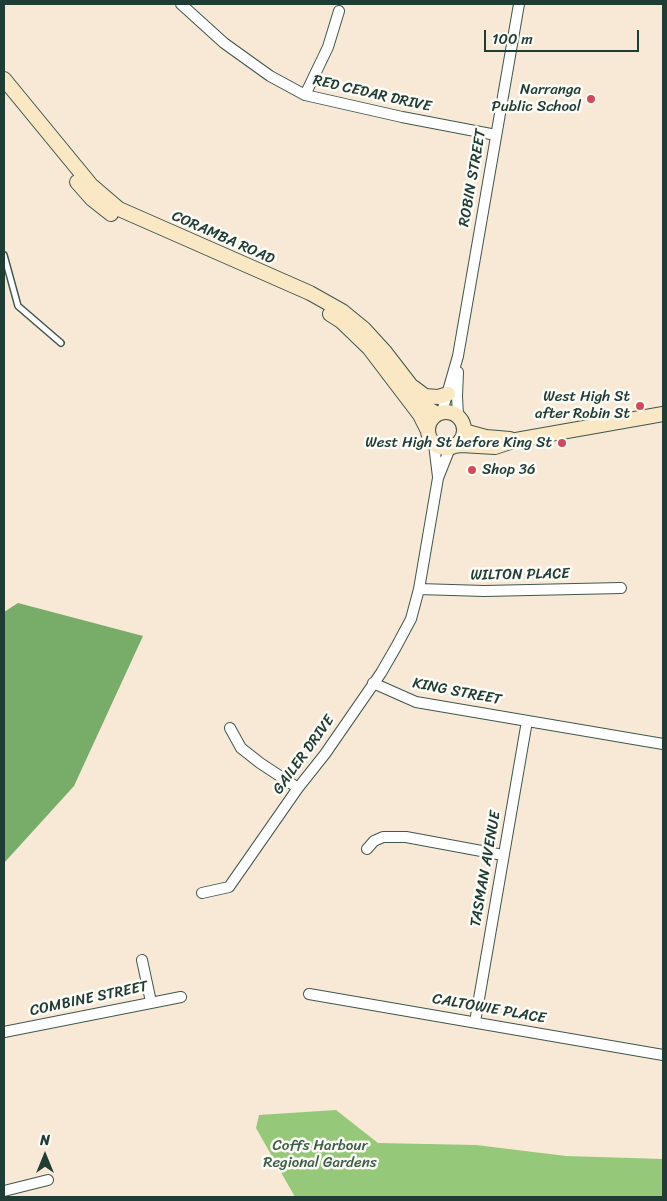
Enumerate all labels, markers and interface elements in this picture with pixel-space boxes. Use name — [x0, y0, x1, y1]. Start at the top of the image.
scale bar — [487, 20, 642, 52]
text: 100 m — [492, 26, 533, 52]
street label: RED CEDAR DRIVE — [311, 72, 433, 116]
place label: Narranga Public School — [492, 81, 581, 116]
marker: Narranga Public School — [585, 93, 597, 105]
street label: ROBIN STREET — [456, 128, 490, 228]
street label: CORAMBA ROAD — [169, 207, 277, 269]
place label: West High St after Robin St — [535, 388, 630, 423]
marker: West High St after Robin St — [634, 400, 646, 412]
place label: West High St before King St — [365, 434, 552, 452]
marker: West High St before King St — [556, 437, 568, 449]
place label: Shop 36 — [482, 461, 535, 479]
marker: Shop 36 — [466, 464, 478, 476]
street label: WILTON PLACE — [470, 565, 570, 585]
street label: KING STREET — [411, 675, 503, 709]
street label: GAILER DRIVE — [269, 712, 339, 798]
street label: TASMAN AVENUE — [467, 810, 505, 928]
street label: COMBINE STREET — [28, 978, 150, 1020]
street label: CALTOWIE PLACE — [431, 990, 547, 1028]
text: N — [40, 1128, 50, 1153]
north arrow — [20, 1131, 70, 1181]
park label: Coffs Harbour Regional Gardens — [263, 1137, 377, 1172]

